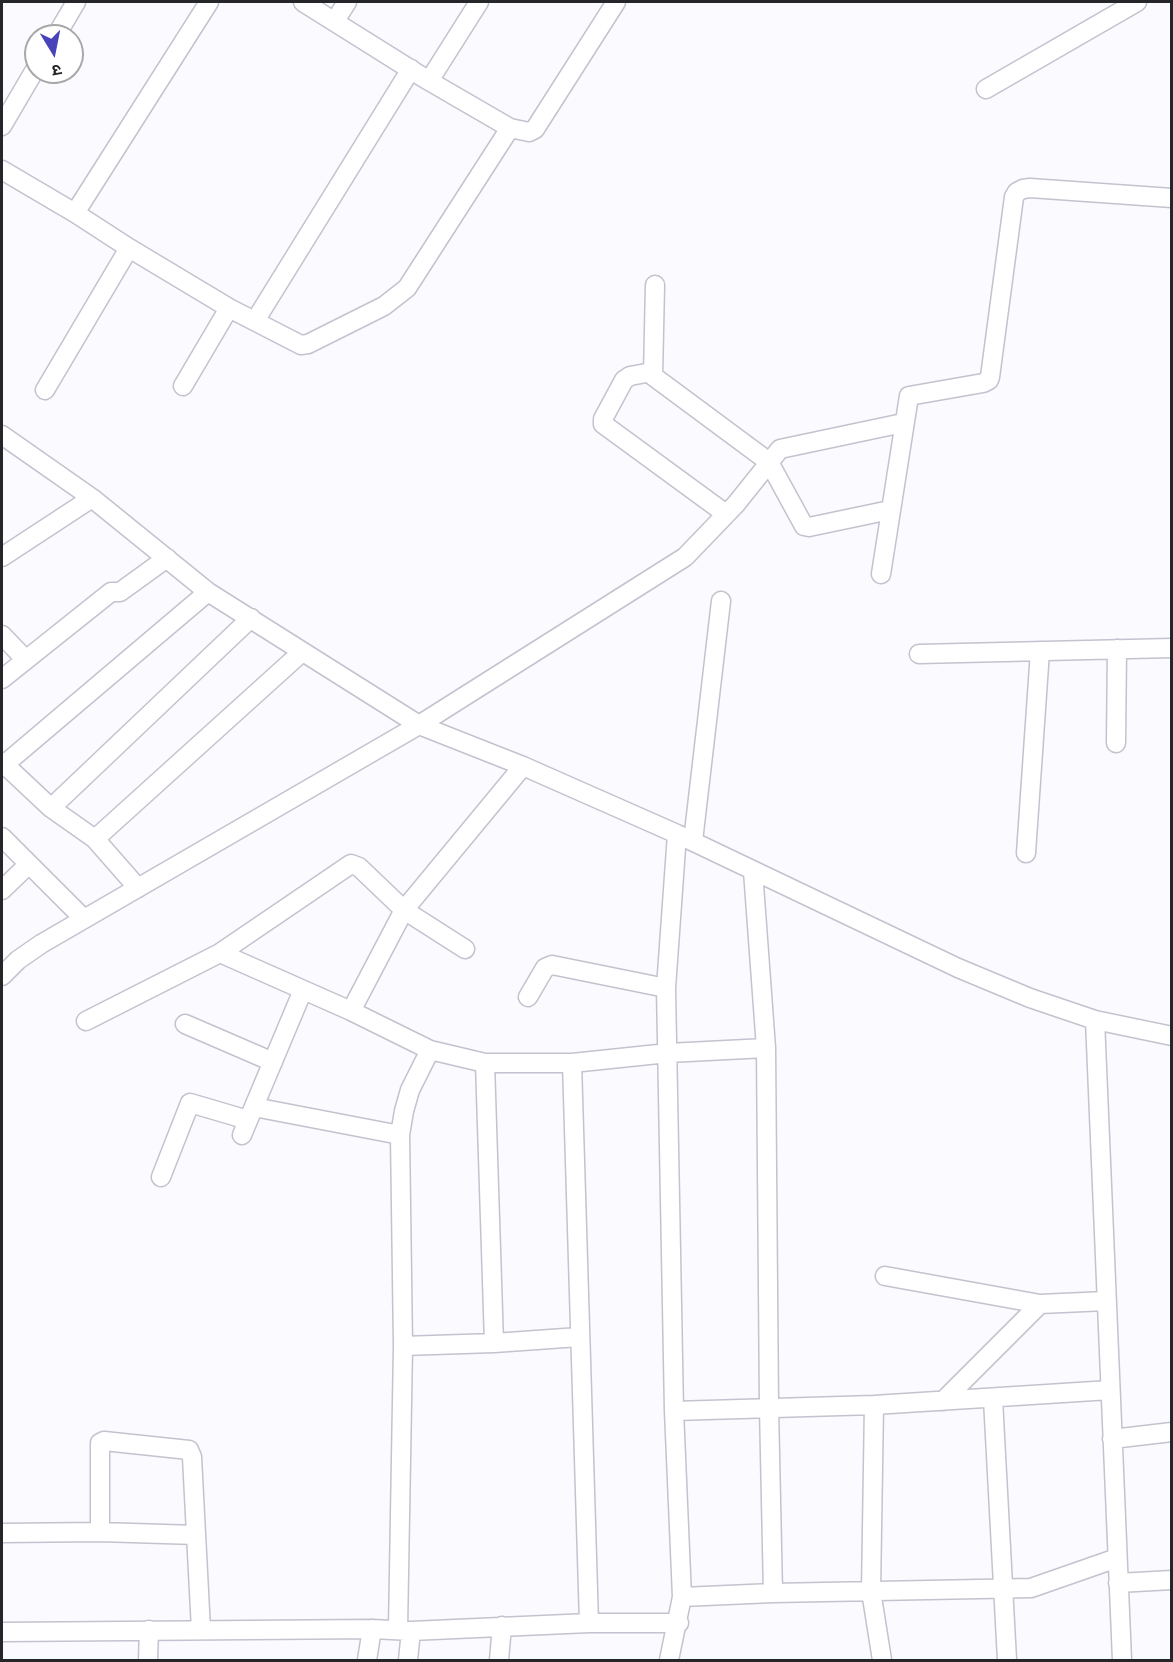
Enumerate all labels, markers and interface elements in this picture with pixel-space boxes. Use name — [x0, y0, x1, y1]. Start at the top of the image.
north arrow — [24, 24, 84, 84]
text: उ — [50, 57, 63, 82]

